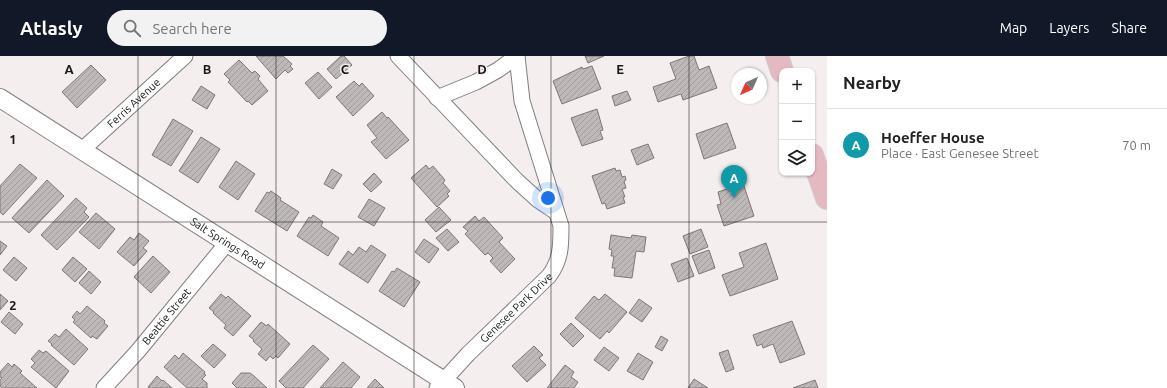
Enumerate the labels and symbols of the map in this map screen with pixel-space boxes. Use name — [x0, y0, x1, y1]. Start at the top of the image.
text: A — [64, 62, 74, 76]
text: B — [203, 62, 212, 76]
text: C — [341, 62, 350, 76]
text: D — [477, 62, 487, 76]
text: E — [616, 62, 624, 76]
north arrow — [731, 68, 767, 104]
street label: Ferris Avenue — [105, 76, 163, 130]
text: 1 — [9, 132, 17, 146]
pin: A — [721, 165, 747, 198]
your location — [538, 188, 558, 208]
street label: Salt Springs Road — [188, 215, 267, 271]
street label: Genesee Park Drive — [478, 270, 555, 345]
street label: Beattie Street — [140, 285, 194, 347]
text: 2 — [9, 298, 17, 312]

